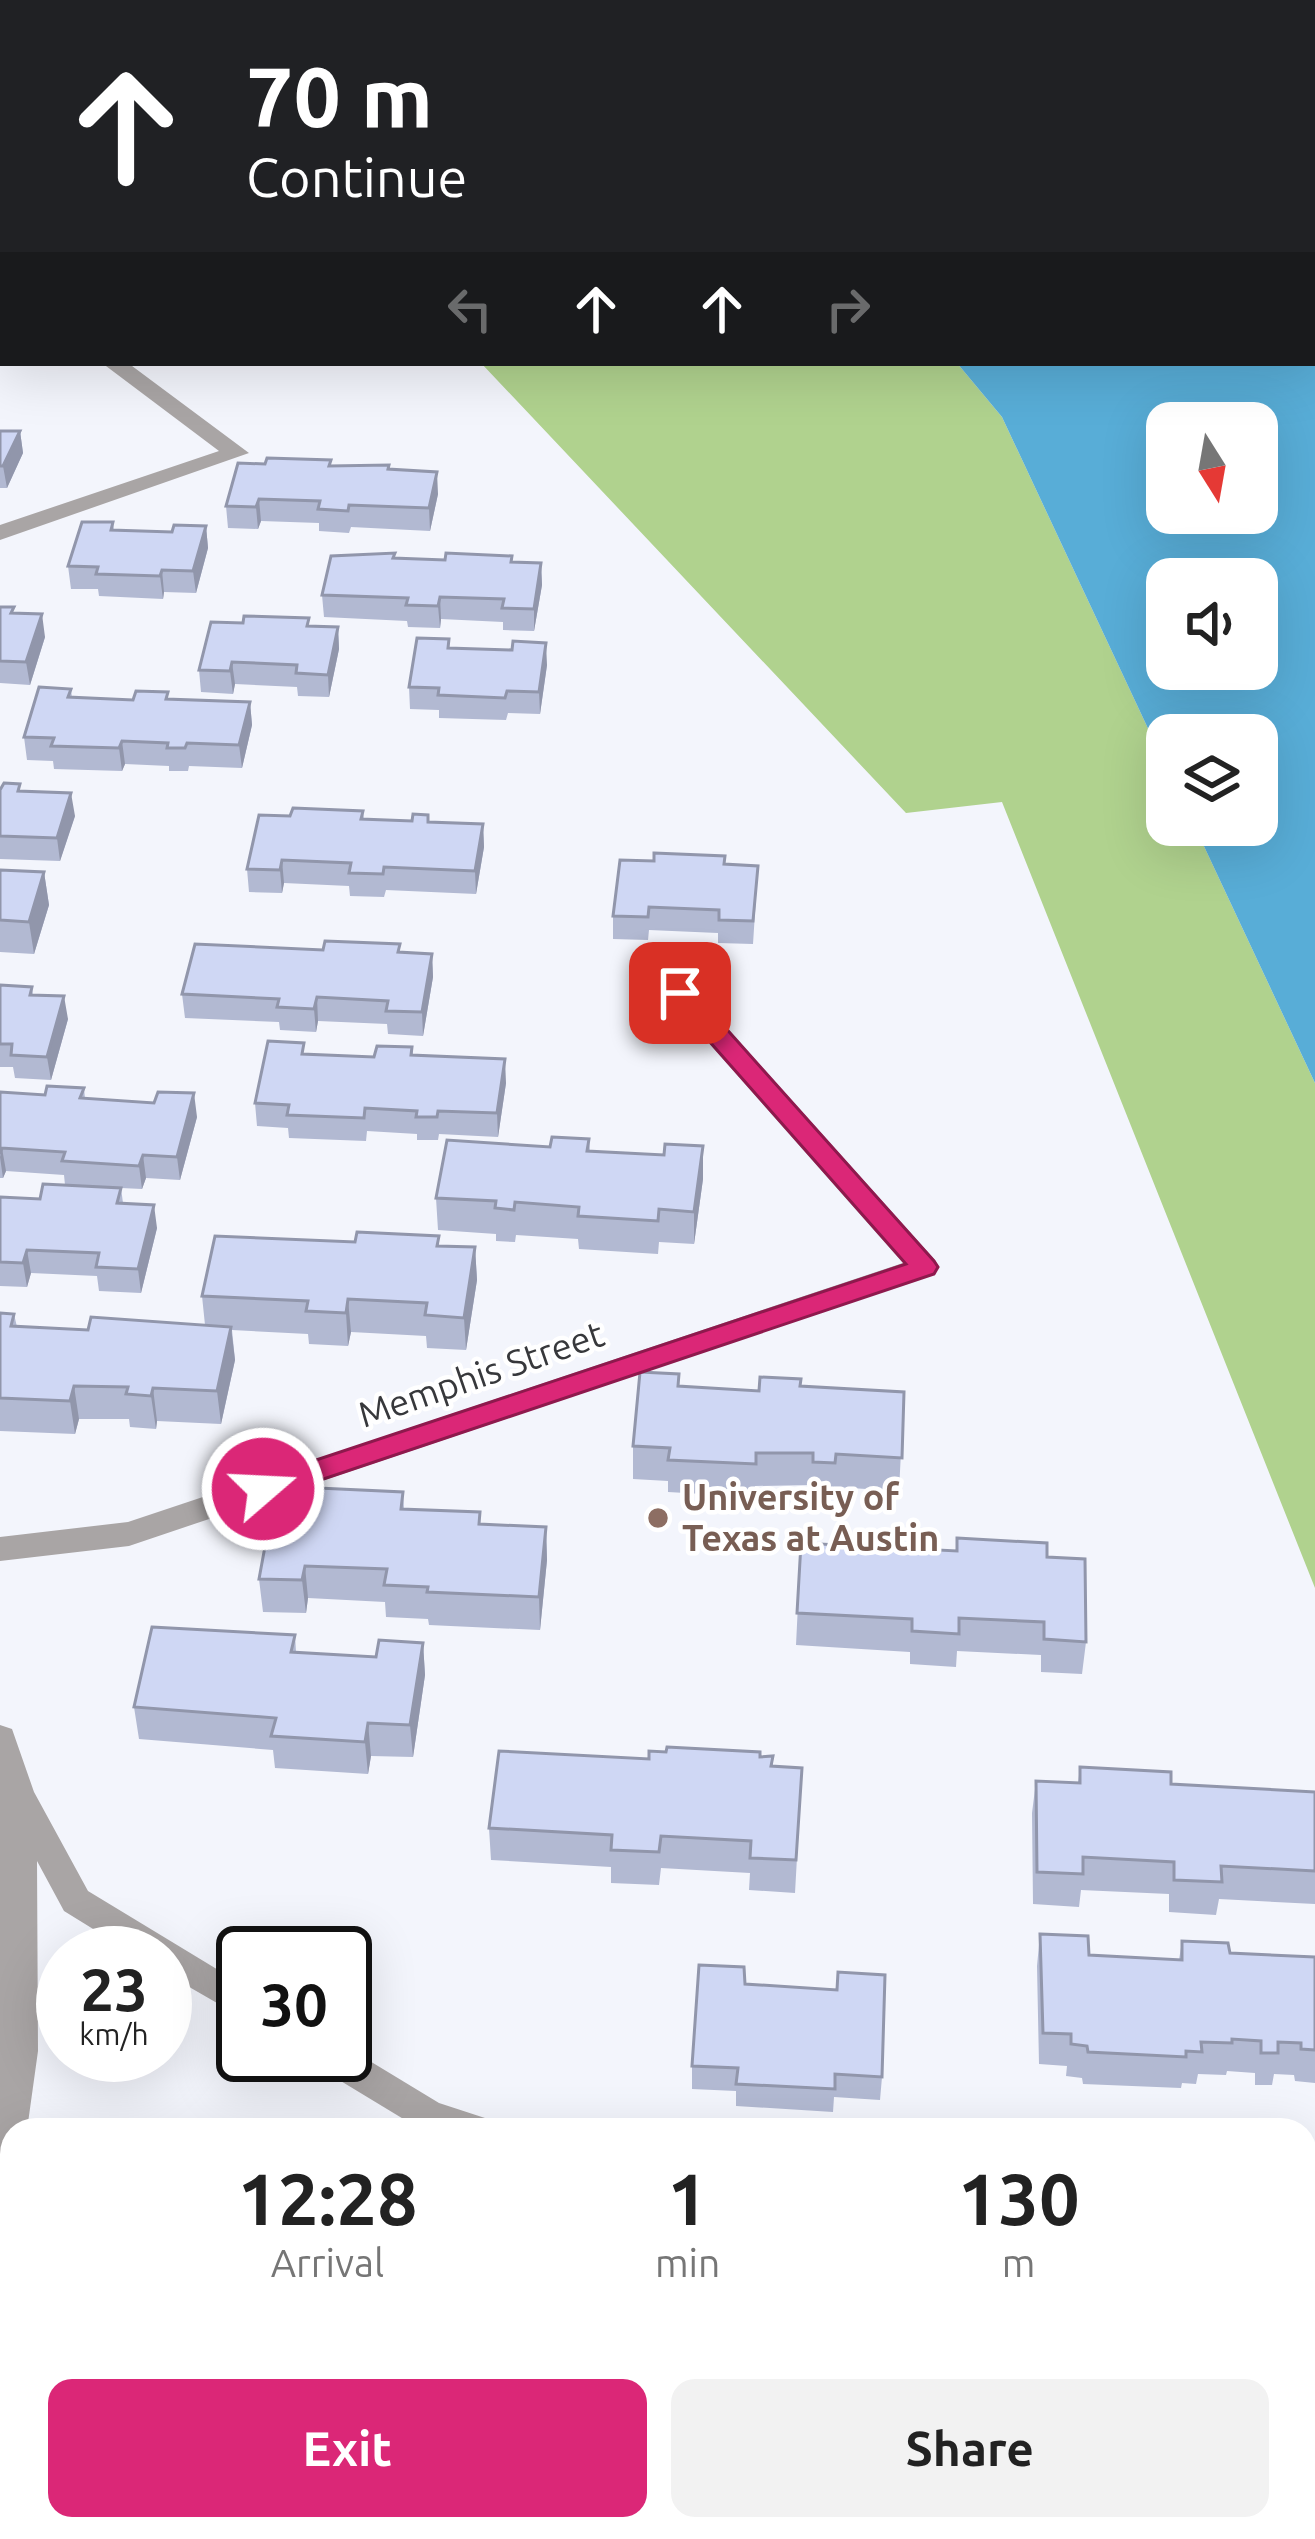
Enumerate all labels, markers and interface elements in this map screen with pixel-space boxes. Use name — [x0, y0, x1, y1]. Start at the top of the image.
icon: ahead — [48, 48, 204, 204]
text: 70 m — [246, 49, 433, 143]
text: Continue — [246, 147, 467, 207]
icon: left — [437, 276, 503, 342]
icon: ahead — [563, 276, 629, 342]
icon: ahead — [689, 276, 755, 342]
icon: right — [815, 276, 881, 342]
north arrow — [1146, 402, 1278, 534]
map controls — [1146, 402, 1278, 846]
button: sound — [1146, 558, 1278, 690]
button: layers — [1146, 714, 1278, 846]
pin — [629, 942, 731, 1044]
icon: arrive — [647, 960, 713, 1026]
street label: Memphis Street — [353, 1312, 609, 1435]
position arrow — [200, 1426, 326, 1552]
place label: University of Texas at Austin — [682, 1476, 939, 1558]
marker: University of Texas at Austin — [645, 1505, 671, 1531]
speed limit sign: 30 — [216, 1926, 372, 2082]
text: 23 — [80, 1955, 148, 2022]
text: km/h — [79, 2017, 149, 2051]
text: 12:28 — [237, 2158, 418, 2239]
text: 1 — [667, 2158, 708, 2239]
text: 130 — [958, 2158, 1080, 2239]
text: Arrival — [271, 2241, 384, 2284]
text: min — [655, 2241, 720, 2284]
text: m — [1002, 2241, 1035, 2284]
button: Exit — [48, 2379, 647, 2517]
button: Share — [671, 2379, 1269, 2517]

